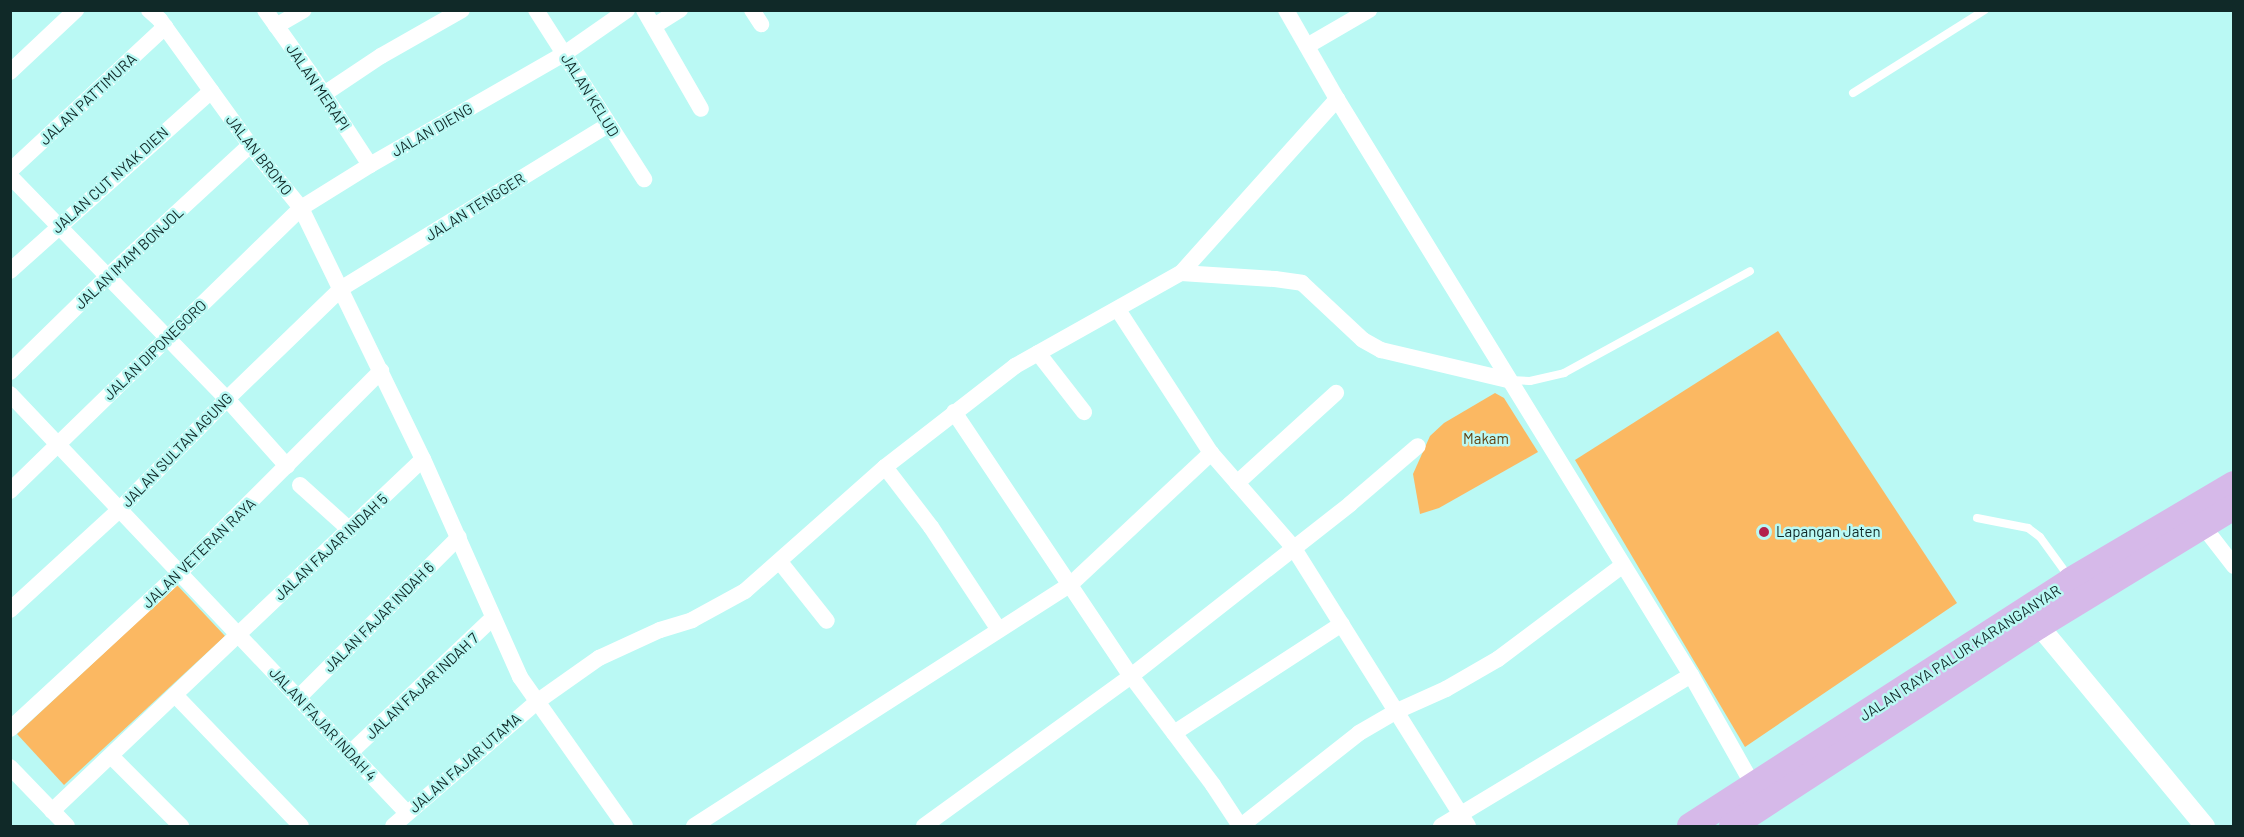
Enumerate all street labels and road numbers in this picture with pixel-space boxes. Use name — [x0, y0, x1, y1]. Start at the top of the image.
street label: JALAN MERAPI — [282, 40, 354, 134]
street label: JALAN PATTIMURA — [36, 49, 140, 149]
street label: JALAN KELUD — [557, 50, 623, 140]
street label: JALAN DIENG — [388, 100, 476, 160]
street label: JALAN BROMO — [222, 111, 296, 199]
street label: JALAN CUT NYAK DIEN — [48, 123, 172, 237]
street label: JALAN TENGGER — [422, 169, 528, 245]
street label: JALAN IMAM BONJOL — [71, 203, 187, 313]
street label: JALAN DIPONEGORO — [100, 296, 210, 404]
street label: JALAN SULTAN AGUNG — [118, 389, 236, 511]
street label: JALAN FAJAR INDAH 5 — [271, 490, 391, 604]
street label: JALAN VETERAN RAYA — [139, 494, 259, 612]
street label: JALAN FAJAR INDAH 6 — [320, 558, 438, 676]
street label: JALAN RAYA PALUR KARANGANYAR — [1856, 581, 2064, 725]
street label: JALAN FAJAR INDAH 7 — [362, 629, 482, 743]
street label: JALAN FAJAR INDAH 4 — [266, 663, 380, 785]
street label: JALAN FAJAR UTAMA — [405, 710, 525, 816]

